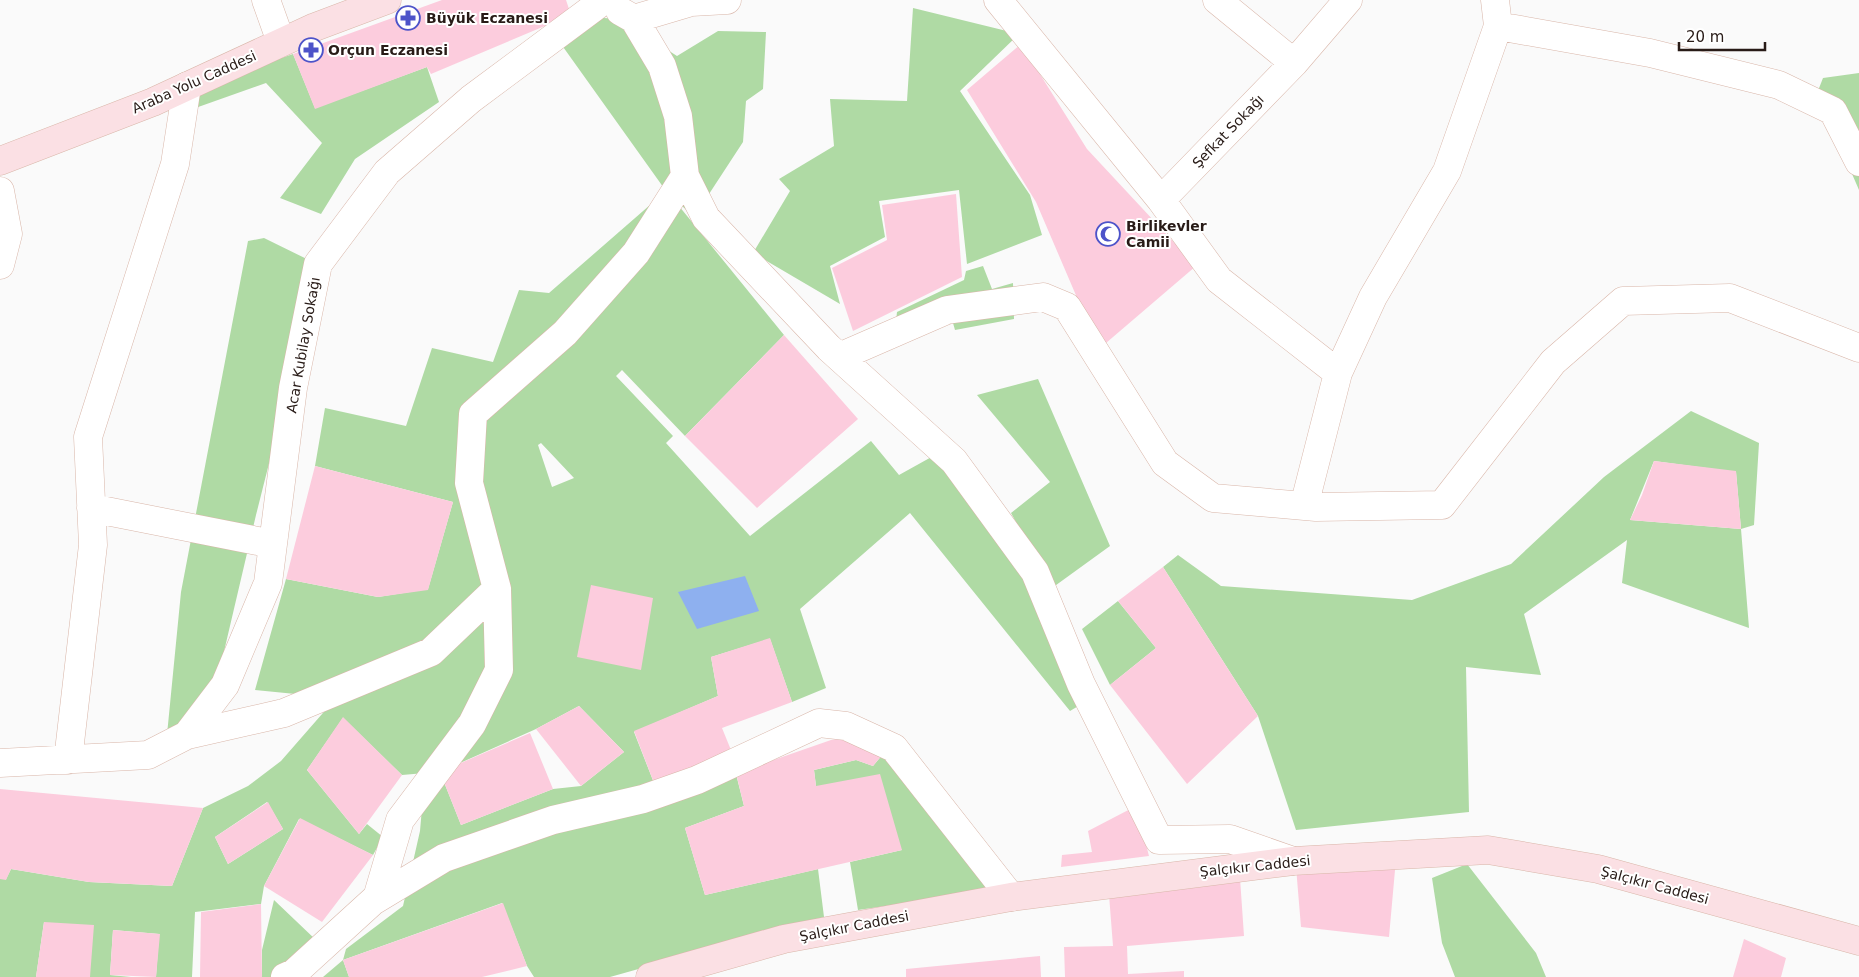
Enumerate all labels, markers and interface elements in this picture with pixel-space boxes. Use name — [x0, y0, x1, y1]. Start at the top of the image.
pharmacy icon: Büyük Eczanesi — [395, 5, 421, 31]
place label: Büyük Eczanesi — [426, 10, 548, 26]
scale bar — [1679, 20, 1765, 52]
text: 20 m — [1686, 28, 1724, 46]
pharmacy icon: Orçun Eczanesi — [298, 37, 324, 63]
place label: Orçun Eczanesi — [328, 42, 448, 58]
street label: Araba Yolu Caddesi — [129, 47, 259, 117]
street label: Şefkat Sokağı — [1189, 91, 1267, 171]
place label: Birlikevler Camii — [1126, 218, 1207, 250]
mosque icon: Birlikevler Camii — [1095, 221, 1121, 247]
street label: Acar Kubilay Sokağı — [283, 276, 323, 414]
street label: Şalçıkır Caddesi — [1199, 852, 1311, 880]
street label: Şalçıkır Caddesi — [1599, 863, 1711, 907]
street label: Şalçıkır Caddesi — [798, 908, 910, 944]

